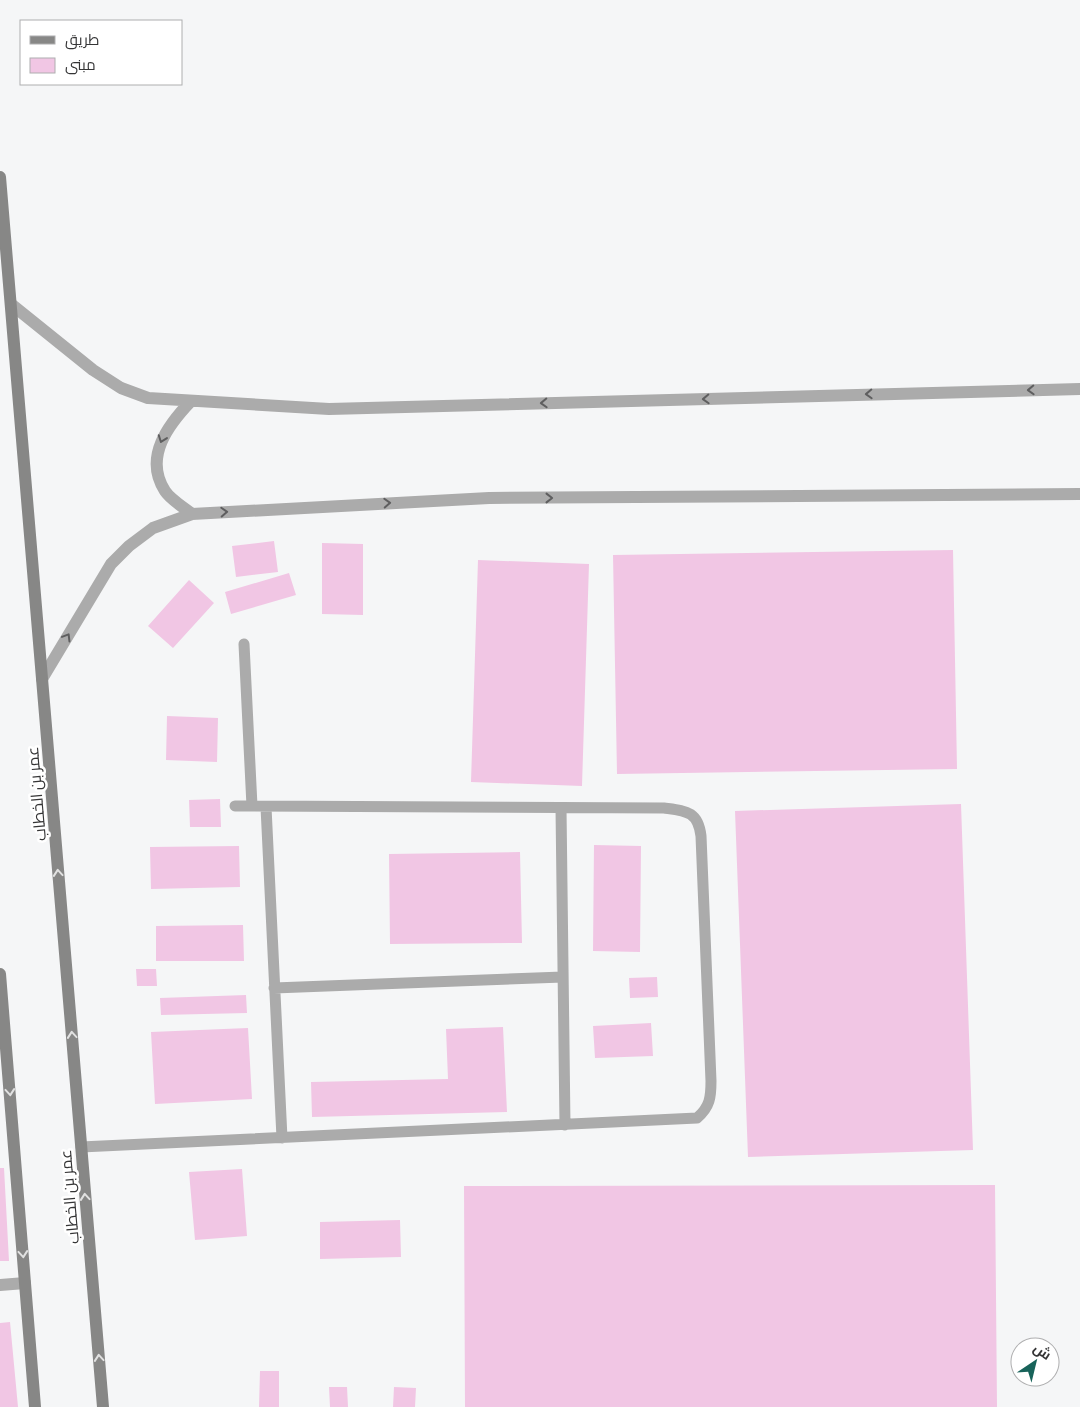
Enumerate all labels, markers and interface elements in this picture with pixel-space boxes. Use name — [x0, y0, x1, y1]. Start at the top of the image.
legend — [20, 20, 182, 85]
text: طريق — [65, 30, 99, 50]
text: مبنى — [65, 55, 96, 75]
one-way arrow — [1027, 385, 1035, 395]
one-way arrow — [865, 389, 873, 400]
one-way arrow — [702, 394, 710, 404]
one-way arrow — [540, 398, 548, 408]
one-way arrow — [158, 434, 168, 443]
one-way arrow — [546, 493, 553, 503]
one-way arrow — [383, 498, 391, 508]
one-way arrow — [221, 506, 229, 517]
one-way arrow — [61, 634, 71, 643]
street label: عمر بن الخطاب — [22, 746, 51, 842]
one-way arrow — [53, 868, 64, 876]
one-way arrow — [67, 1030, 78, 1038]
one-way arrow — [4, 1089, 15, 1097]
street label: عمر بن الخطاب — [55, 1149, 84, 1245]
one-way arrow — [80, 1192, 91, 1200]
one-way arrow — [17, 1251, 28, 1259]
north arrow — [1010, 1337, 1060, 1387]
text: ش — [1030, 1339, 1055, 1364]
one-way arrow — [94, 1354, 105, 1362]

